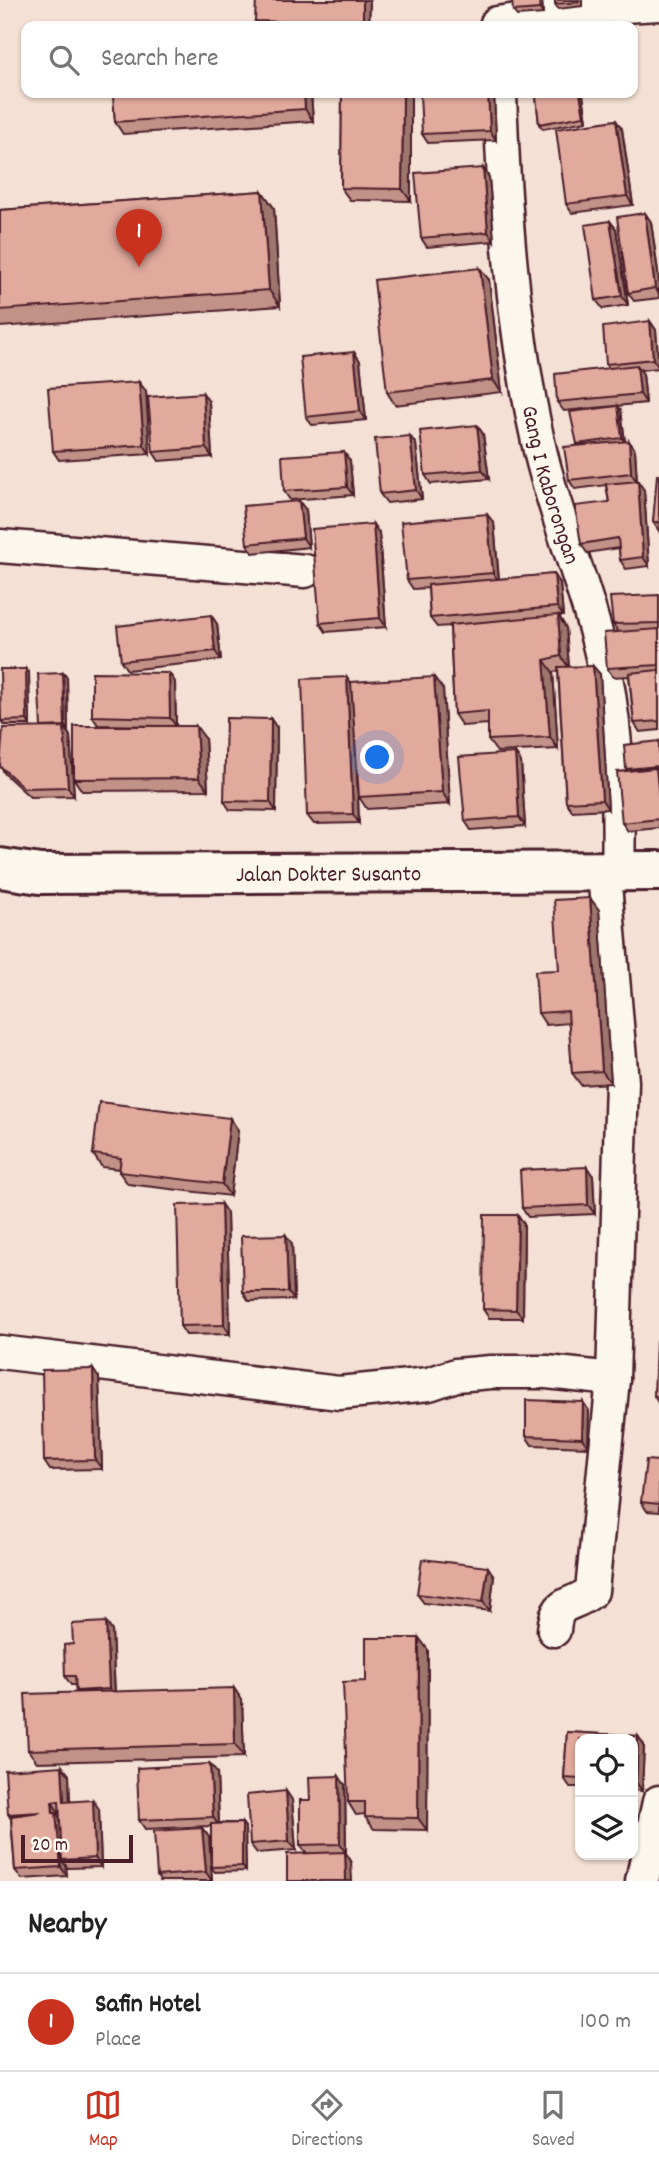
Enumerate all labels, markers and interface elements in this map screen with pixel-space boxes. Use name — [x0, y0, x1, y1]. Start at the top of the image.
search box — [21, 21, 638, 98]
icon: search — [45, 41, 83, 79]
text: Search here — [101, 41, 219, 78]
pin: 1 — [116, 209, 162, 267]
street label: Gang I Kaborongan — [511, 403, 587, 569]
your location — [360, 740, 394, 774]
street label: Jalan Dokter Susanto — [236, 859, 421, 893]
map controls — [575, 1734, 638, 1860]
button: locate — [575, 1734, 638, 1797]
button: layers — [575, 1797, 638, 1860]
scale bar — [21, 1832, 133, 1864]
text: 20 m — [32, 1833, 68, 1860]
text: Nearby — [28, 1905, 106, 1948]
text: Safin Hotel — [95, 1987, 201, 2024]
text: 1 — [48, 2006, 54, 2039]
text: 100 m — [580, 2006, 631, 2039]
text: Place — [95, 2024, 141, 2057]
tab: Map — [84, 2086, 122, 2155]
tab: Directions — [291, 2086, 363, 2155]
tab: Saved — [532, 2086, 575, 2155]

